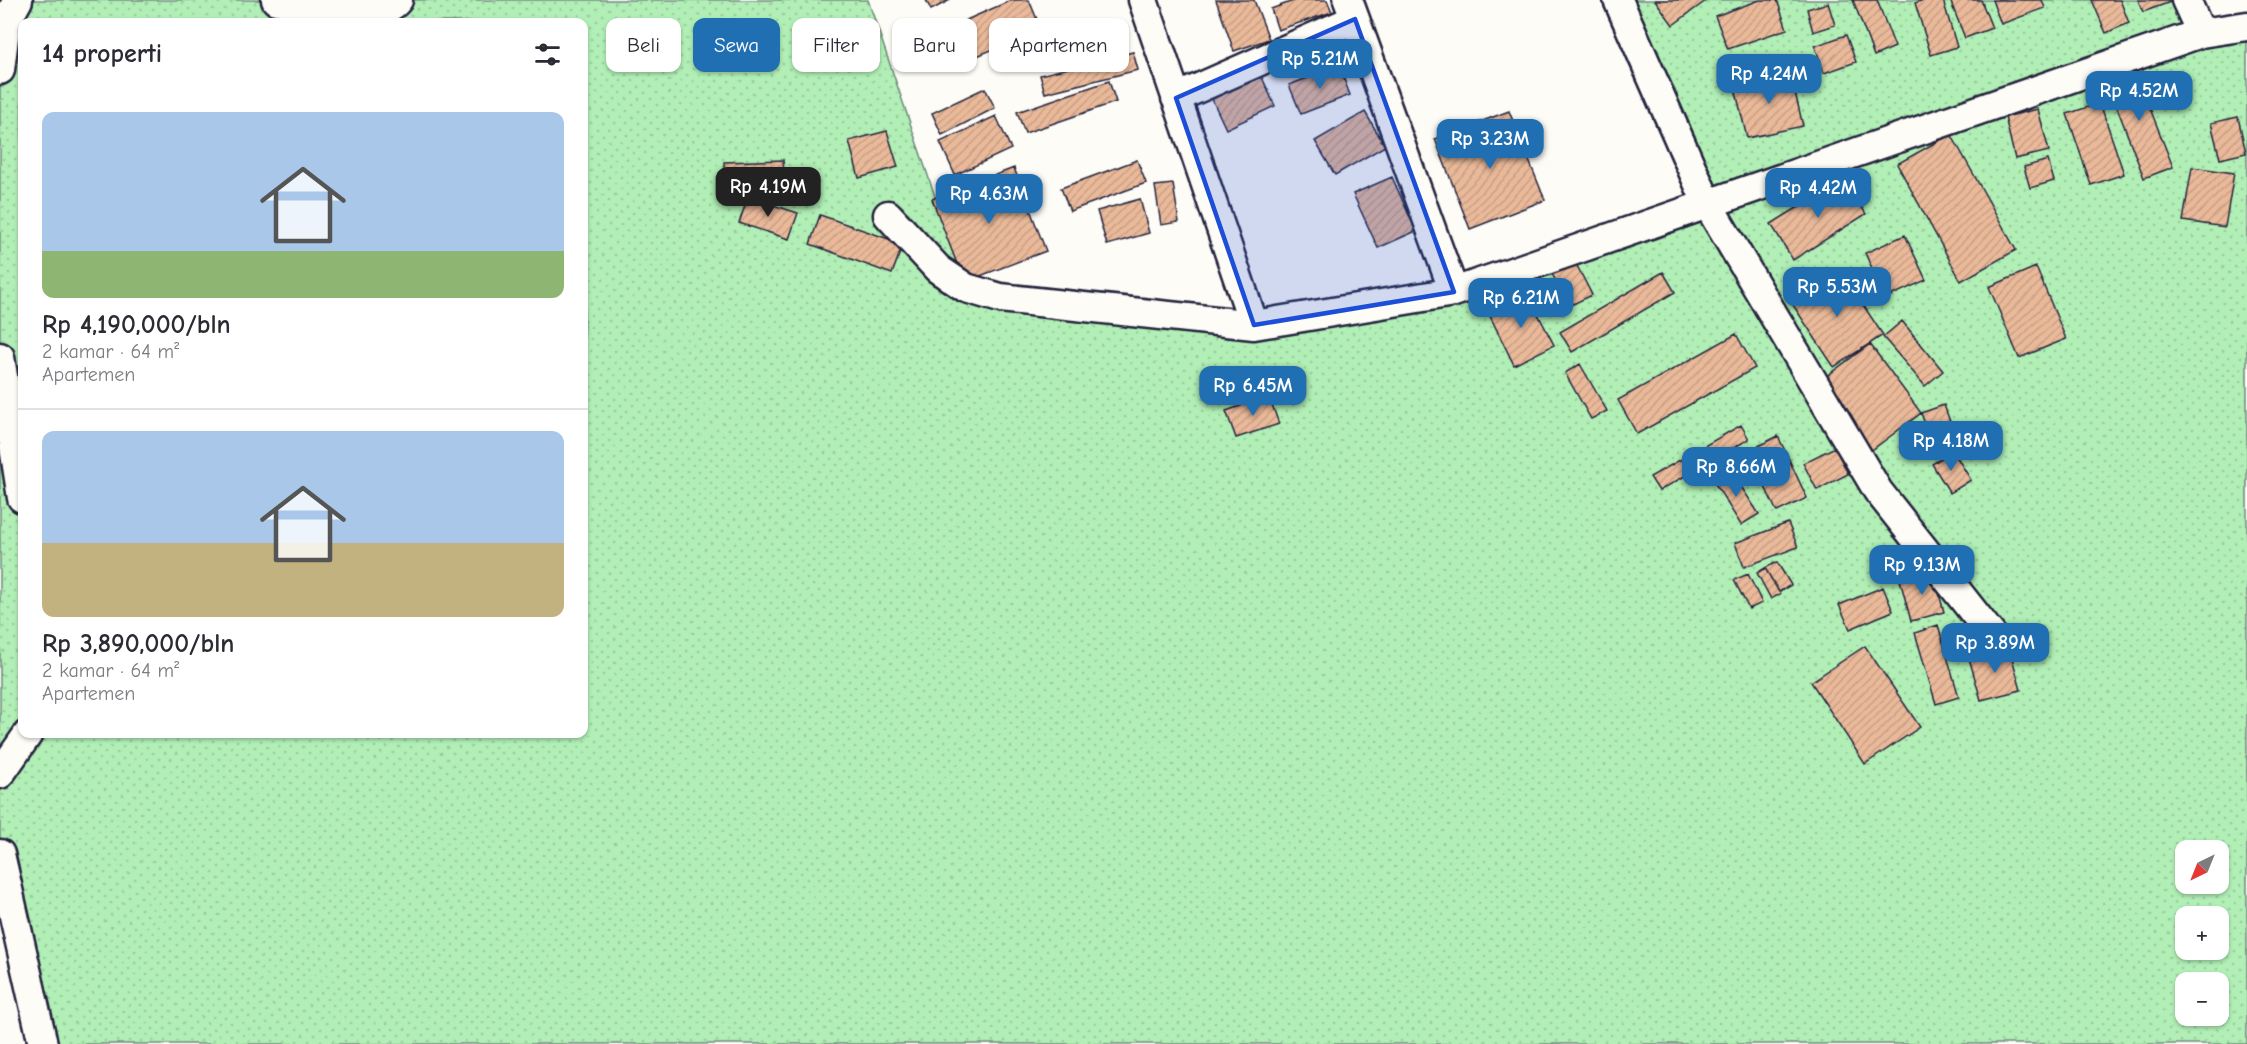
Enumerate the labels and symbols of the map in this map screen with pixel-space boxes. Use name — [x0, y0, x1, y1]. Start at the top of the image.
pin: Rp 5.21M — [1258, 39, 1382, 90]
pin: Rp 4.24M — [1707, 54, 1831, 105]
pin: Rp 4.52M — [2077, 71, 2201, 122]
pin: Rp 3.23M — [1428, 119, 1552, 170]
pin: Rp 4.19M — [706, 167, 830, 218]
pin: Rp 4.42M — [1756, 168, 1880, 219]
pin: Rp 4.63M — [927, 174, 1051, 225]
pin: Rp 5.53M — [1775, 267, 1899, 318]
pin: Rp 6.21M — [1459, 278, 1583, 329]
pin: Rp 6.45M — [1191, 366, 1315, 417]
pin: Rp 4.18M — [1889, 421, 2013, 472]
pin: Rp 8.66M — [1674, 447, 1798, 498]
pin: Rp 9.13M — [1860, 545, 1984, 596]
pin: Rp 3.89M — [1933, 623, 2057, 674]
north arrow — [2175, 840, 2229, 894]

